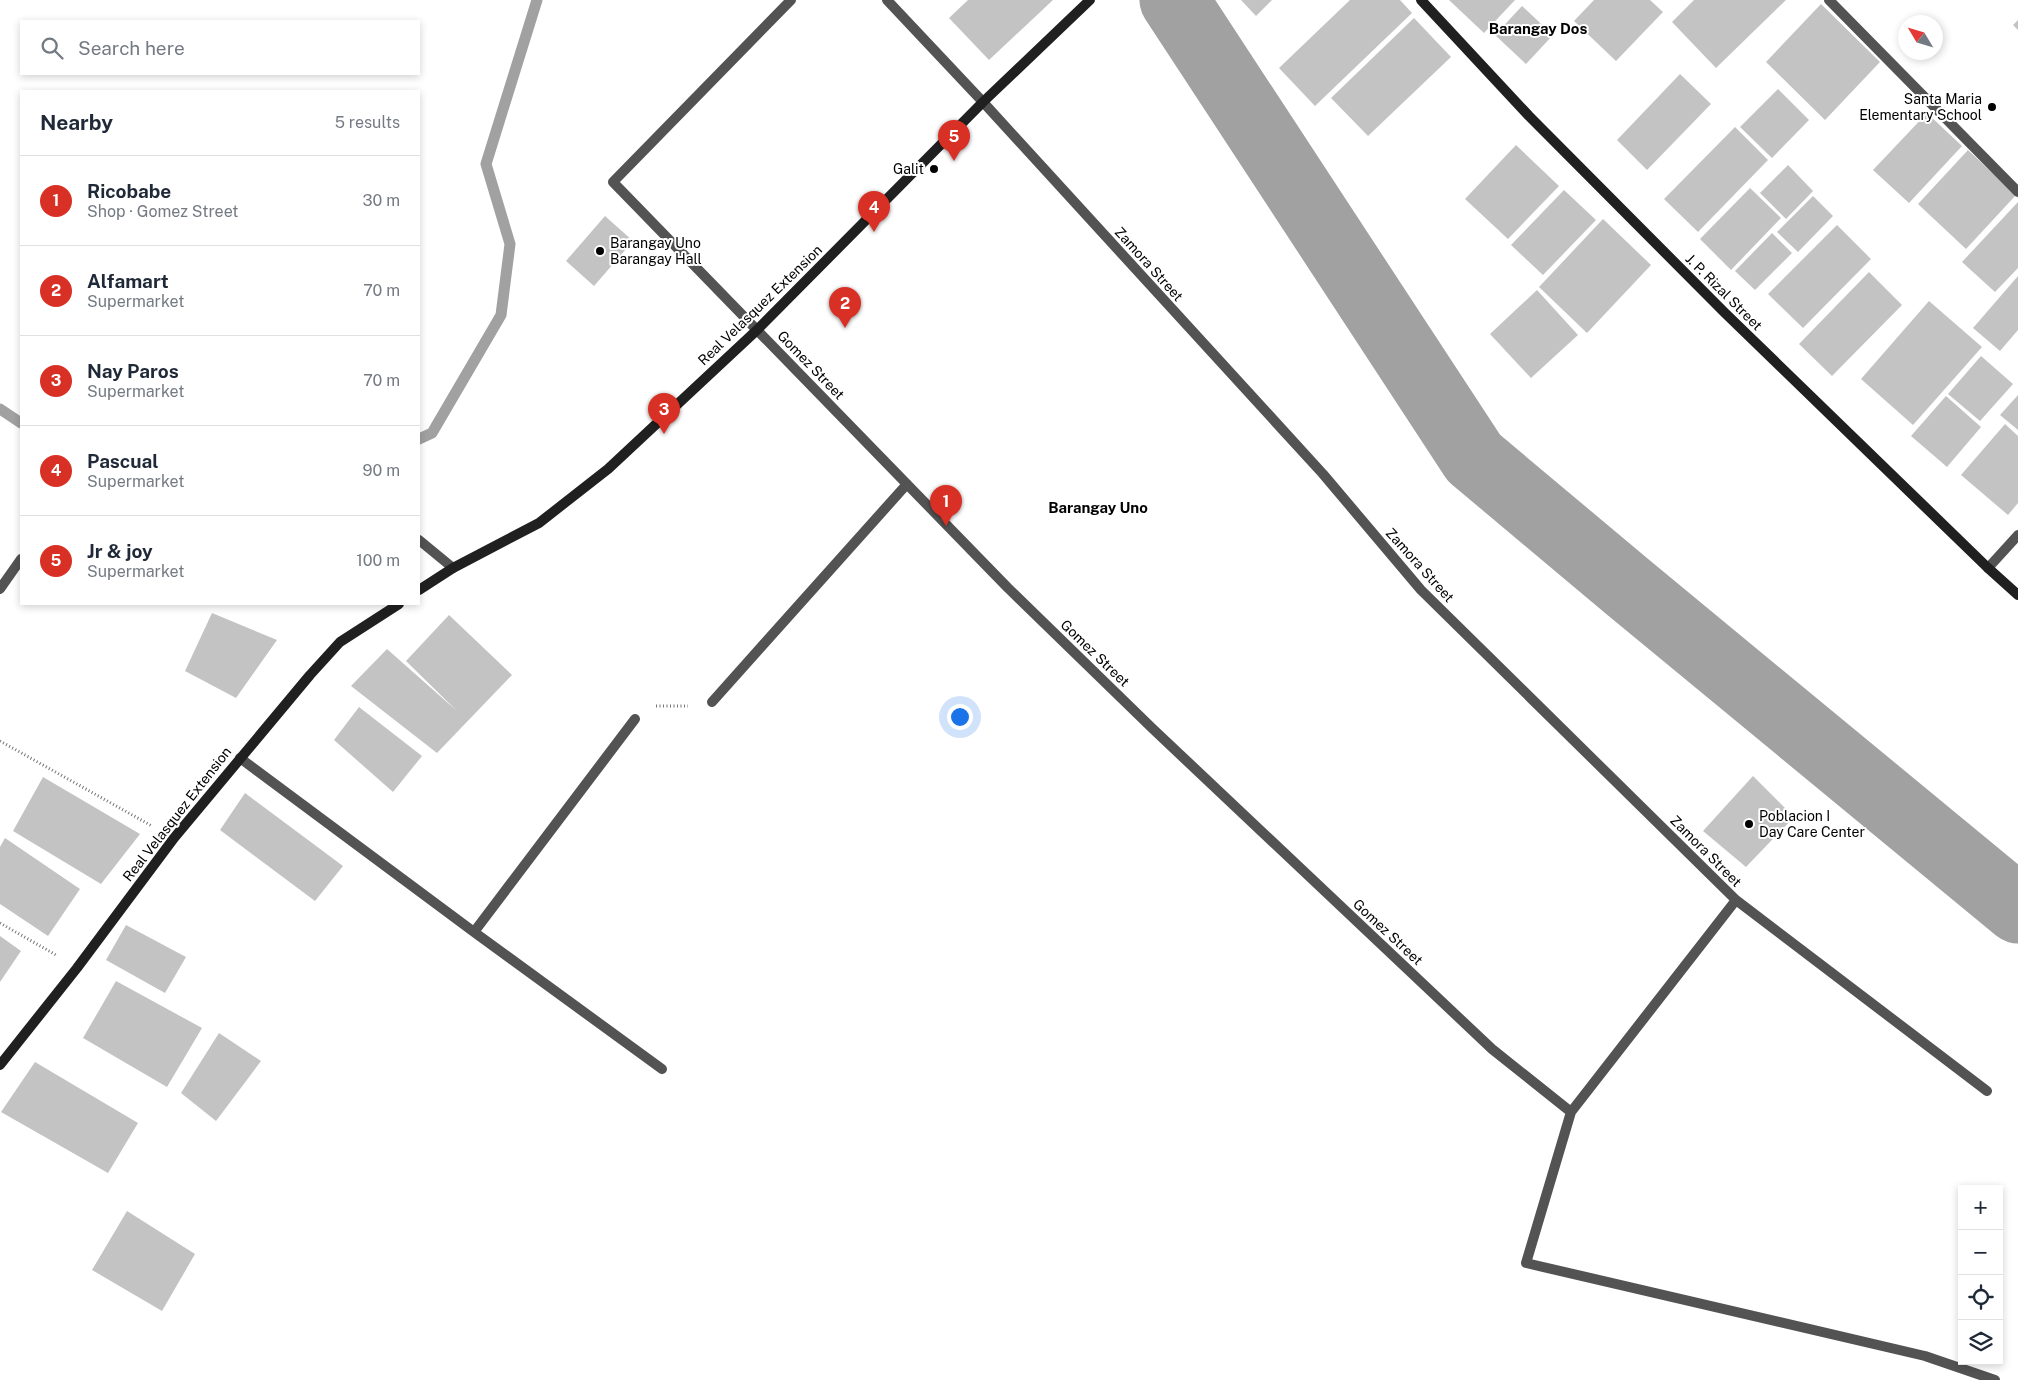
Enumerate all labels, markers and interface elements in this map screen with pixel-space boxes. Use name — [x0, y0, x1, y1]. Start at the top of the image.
north arrow — [1898, 15, 1943, 60]
search box — [20, 20, 420, 75]
district label: Barangay Dos — [1489, 20, 1587, 37]
icon: search — [38, 34, 66, 62]
text: Search here — [78, 37, 185, 59]
place label: Santa Maria Elementary School — [1859, 91, 1982, 123]
marker: Santa Maria Elementary School — [1986, 101, 1998, 113]
text: Nearby — [40, 110, 113, 135]
text: 5 results — [335, 113, 400, 132]
pin: 5 — [938, 120, 970, 161]
place label: Galit — [893, 161, 924, 177]
marker: Galit — [928, 163, 940, 175]
text: Ricobabe — [87, 180, 171, 202]
text: 1 — [53, 191, 59, 210]
text: 30 m — [363, 191, 400, 210]
pin: 4 — [858, 191, 890, 232]
text: Shop · Gomez Street — [87, 202, 239, 221]
street label: Zamora Street — [1112, 224, 1186, 304]
place label: Barangay Uno Barangay Hall — [610, 235, 702, 267]
street label: Real Velasquez Extension — [695, 242, 825, 368]
marker: Barangay Uno Barangay Hall — [594, 245, 606, 257]
street label: J. P. Rizal Street — [1682, 250, 1766, 334]
text: Alfamart — [87, 270, 169, 292]
text: 2 — [51, 281, 61, 300]
text: 70 m — [363, 281, 400, 300]
pin: 2 — [829, 287, 861, 328]
text: Supermarket — [87, 292, 184, 311]
street label: Gomez Street — [774, 327, 848, 403]
text: Nay Paros — [87, 360, 179, 382]
text: 3 — [51, 371, 61, 390]
text: 70 m — [363, 371, 400, 390]
text: Supermarket — [87, 382, 184, 401]
pin: 3 — [648, 393, 680, 434]
text: Pascual — [87, 450, 158, 472]
text: 4 — [51, 461, 61, 480]
text: 90 m — [363, 461, 400, 480]
text: Supermarket — [87, 472, 184, 491]
pin: 1 — [930, 485, 962, 526]
district label: Barangay Uno — [1048, 499, 1148, 516]
street label: Zamora Street — [1383, 525, 1457, 605]
text: Jr & joy — [87, 540, 153, 562]
text: 5 — [51, 551, 61, 570]
text: 100 m — [356, 551, 400, 570]
text: Supermarket — [87, 562, 184, 581]
street label: Gomez Street — [1057, 616, 1133, 690]
your location — [947, 704, 973, 730]
street label: Real Velasquez Extension — [120, 744, 234, 884]
place label: Poblacion I Day Care Center — [1759, 808, 1865, 840]
street label: Zamora Street — [1667, 812, 1745, 890]
marker: Poblacion I Day Care Center — [1743, 818, 1755, 830]
street label: Gomez Street — [1350, 896, 1426, 968]
map controls — [1958, 1185, 2003, 1365]
button: + — [1958, 1185, 2003, 1230]
button: − — [1958, 1230, 2003, 1275]
button: locate — [1958, 1275, 2003, 1320]
button: layers — [1958, 1320, 2003, 1365]

